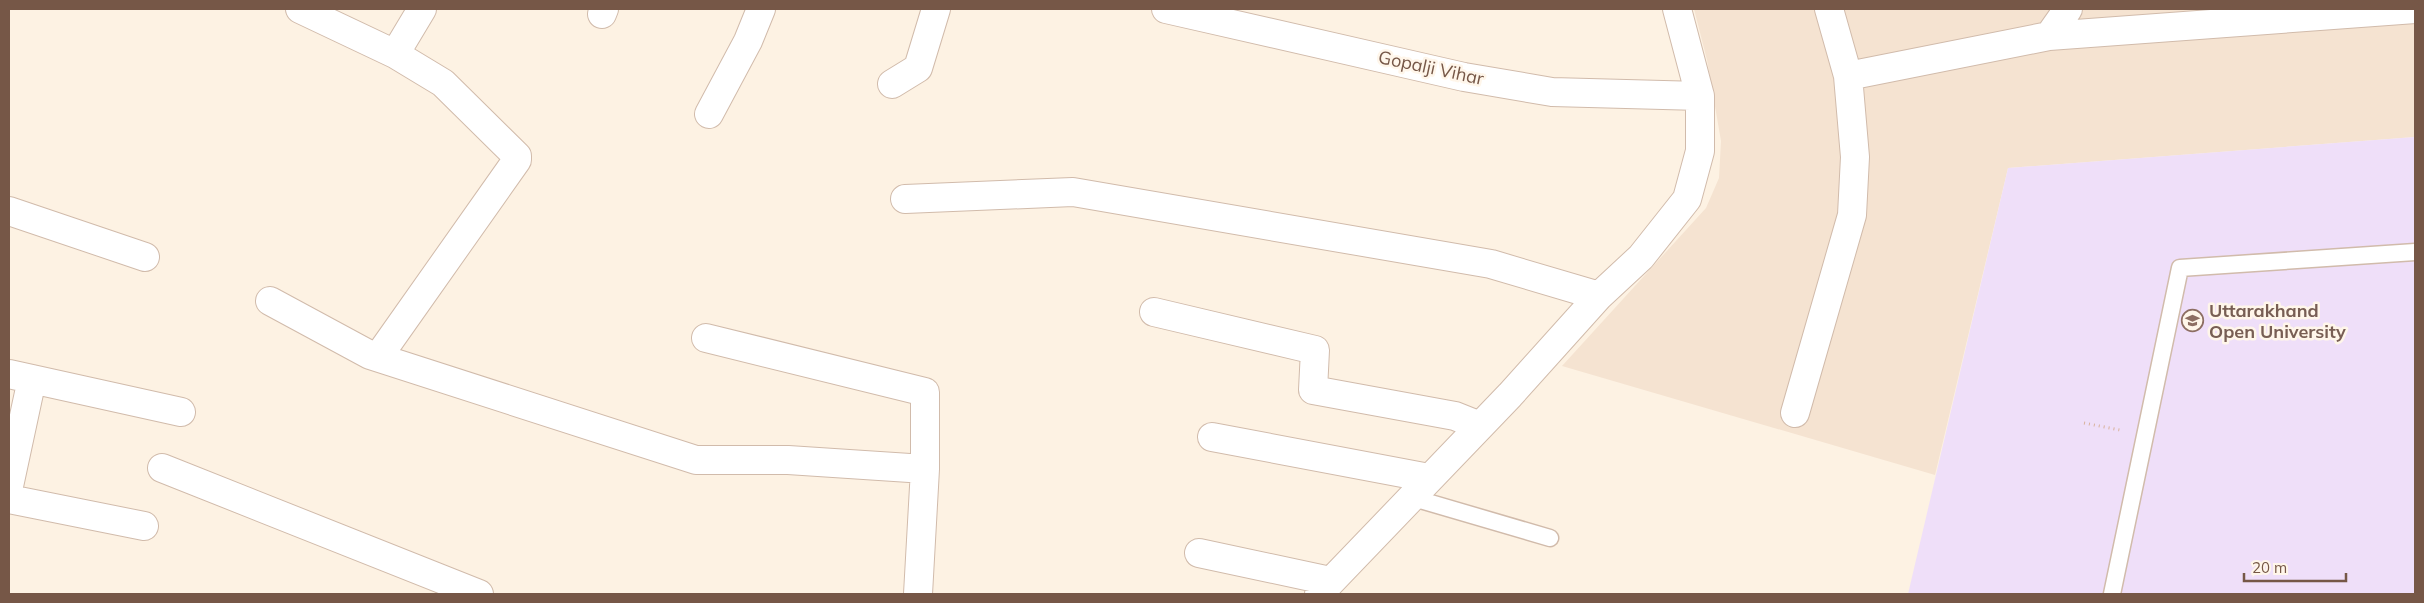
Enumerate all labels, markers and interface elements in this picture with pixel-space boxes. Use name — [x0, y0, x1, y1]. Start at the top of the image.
street label: Gopalji Vihar — [1376, 45, 1486, 90]
place label: Uttarakhand Open University — [2209, 299, 2346, 343]
school or university icon: Uttarakhand Open University — [2181, 309, 2205, 333]
scale bar — [2244, 550, 2346, 582]
text: 20 m — [2252, 558, 2287, 577]

